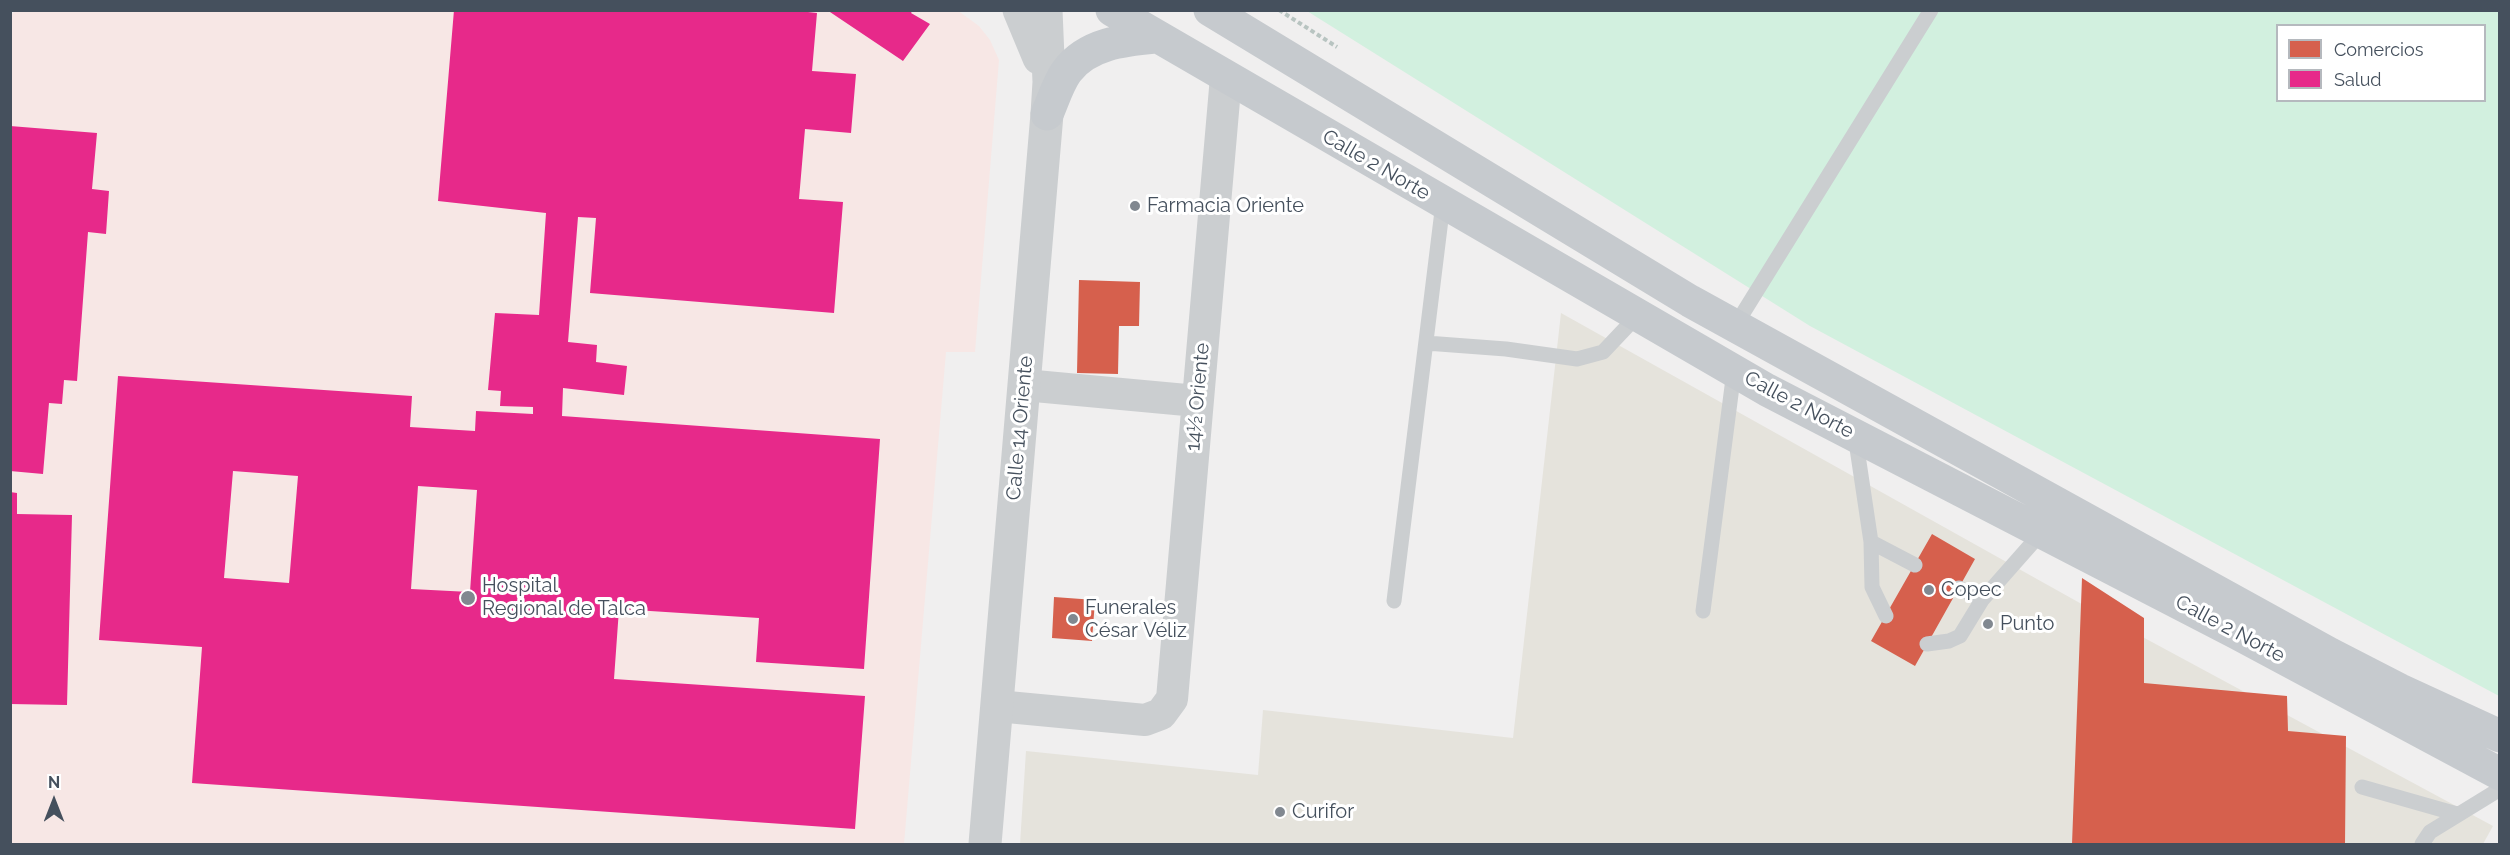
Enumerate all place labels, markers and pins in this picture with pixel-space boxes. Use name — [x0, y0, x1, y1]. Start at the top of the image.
place label: Farmacia Oriente — [1147, 194, 1304, 218]
marker: Farmacia Oriente — [1128, 199, 1142, 213]
place label: Hospital Regional de Talca — [482, 574, 646, 621]
place label: Copec — [1941, 578, 2002, 602]
marker: Copec — [1922, 583, 1936, 597]
marker: Hospital Regional de Talca — [459, 589, 477, 607]
place label: Funerales César Véliz — [1085, 596, 1187, 643]
marker: Funerales César Véliz — [1066, 612, 1080, 626]
place label: Punto — [2000, 612, 2054, 636]
marker: Punto — [1981, 617, 1995, 631]
place label: Curifor — [1292, 800, 1354, 824]
marker: Curifor — [1273, 805, 1287, 819]

